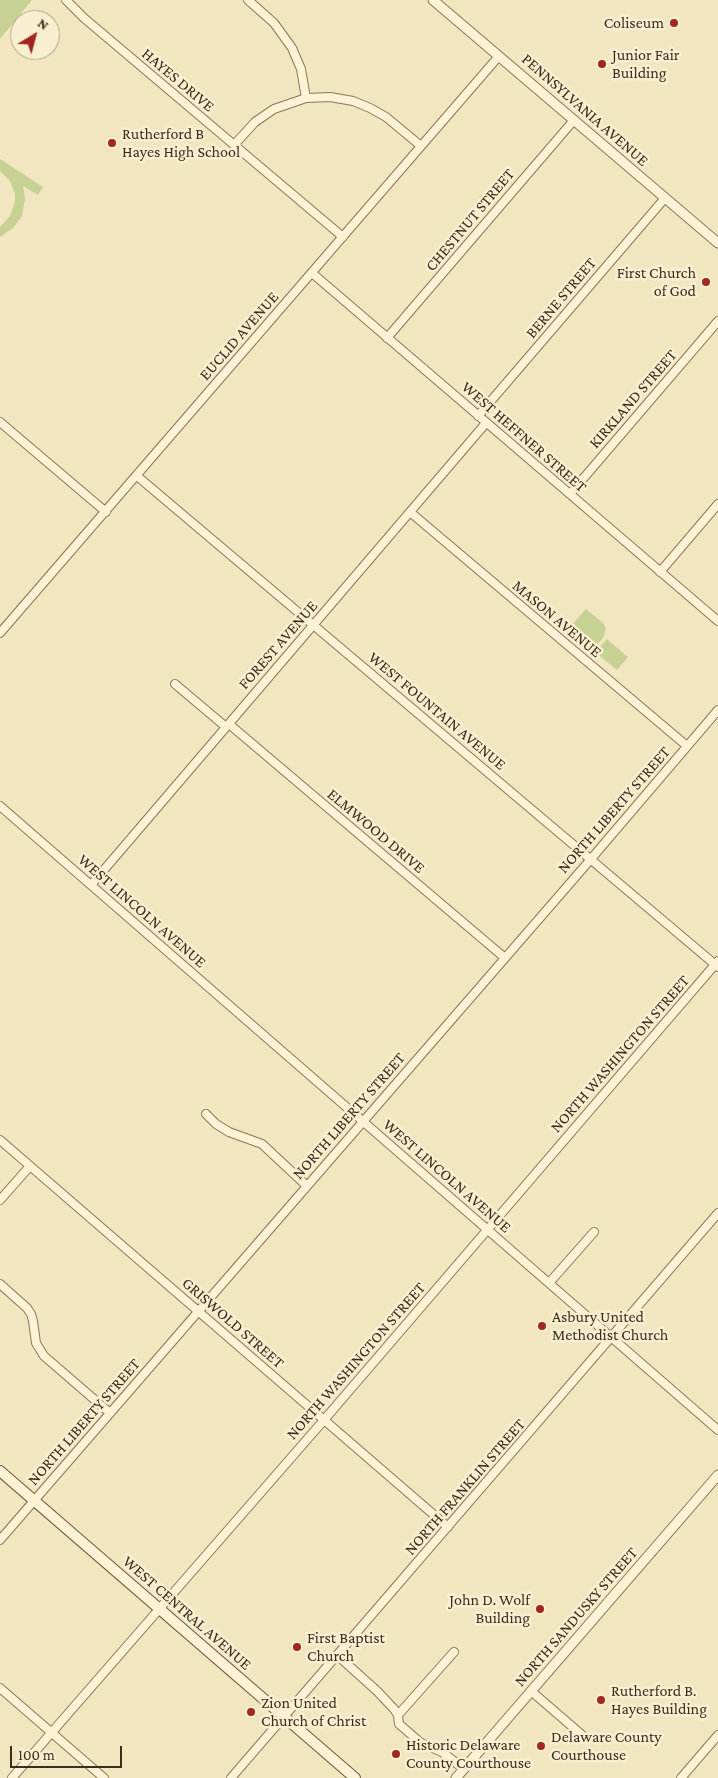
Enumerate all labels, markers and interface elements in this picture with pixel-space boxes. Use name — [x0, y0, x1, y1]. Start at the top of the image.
north arrow — [10, 10, 60, 60]
place label: Coliseum — [604, 13, 664, 33]
text: N — [35, 15, 52, 33]
marker: Coliseum — [668, 17, 680, 29]
street label: HAYES DRIVE — [138, 44, 218, 116]
place label: Junior Fair Building — [612, 45, 680, 83]
street label: PENNSYLVANIA AVENUE — [518, 50, 652, 170]
marker: Junior Fair Building — [596, 58, 608, 70]
place label: Rutherford B Hayes High School — [122, 124, 240, 162]
marker: Rutherford B Hayes High School — [106, 137, 118, 149]
street label: CHESTNUT STREET — [421, 165, 519, 275]
street label: BERNE STREET — [522, 254, 600, 342]
place label: First Church of God — [617, 263, 696, 301]
marker: First Church of God — [700, 276, 712, 288]
street label: EUCLID AVENUE — [195, 288, 283, 384]
street label: KIRKLAND STREET — [585, 346, 681, 452]
street label: WEST HEFFNER STREET — [457, 377, 591, 497]
street label: MASON AVENUE — [509, 576, 605, 662]
street label: FOREST AVENUE — [234, 597, 322, 693]
street label: WEST FOUNTAIN AVENUE — [364, 648, 510, 774]
street label: NORTH LIBERTY STREET — [554, 743, 674, 877]
street label: ELMWOOD DRIVE — [323, 785, 429, 877]
street label: WEST LINCOLN AVENUE — [74, 850, 210, 972]
street label: NORTH WASHINGTON STREET — [546, 971, 694, 1137]
street label: NORTH LIBERTY STREET — [289, 1049, 409, 1183]
street label: WEST LINCOLN AVENUE — [379, 1115, 515, 1237]
street label: GRISWOLD STREET — [178, 1273, 288, 1373]
street label: NORTH WASHINGTON STREET — [282, 1278, 430, 1444]
place label: Asbury United Methodist Church — [552, 1307, 668, 1345]
marker: Asbury United Methodist Church — [536, 1320, 548, 1332]
street label: NORTH LIBERTY STREET — [24, 1355, 144, 1489]
street label: NORTH FRANKLIN STREET — [401, 1415, 529, 1559]
street label: NORTH SANDUSKY STREET — [510, 1543, 642, 1691]
street label: WEST CENTRAL AVENUE — [119, 1552, 255, 1674]
place label: John D. Wolf Building — [449, 1590, 530, 1628]
marker: John D. Wolf Building — [534, 1603, 546, 1615]
place label: First Baptist Church — [307, 1628, 385, 1666]
marker: First Baptist Church — [291, 1641, 303, 1653]
place label: Rutherford B. Hayes Building — [611, 1681, 707, 1719]
place label: Zion United Church of Christ — [261, 1693, 366, 1731]
marker: Rutherford B. Hayes Building — [595, 1694, 607, 1706]
marker: Zion United Church of Christ — [245, 1706, 257, 1718]
place label: Delaware County Courthouse — [551, 1727, 662, 1765]
place label: Historic Delaware County Courthouse — [406, 1735, 531, 1773]
scale bar — [12, 1736, 125, 1768]
marker: Delaware County Courthouse — [535, 1740, 547, 1752]
text: 100 m — [18, 1747, 55, 1763]
marker: Historic Delaware County Courthouse — [390, 1748, 402, 1760]

